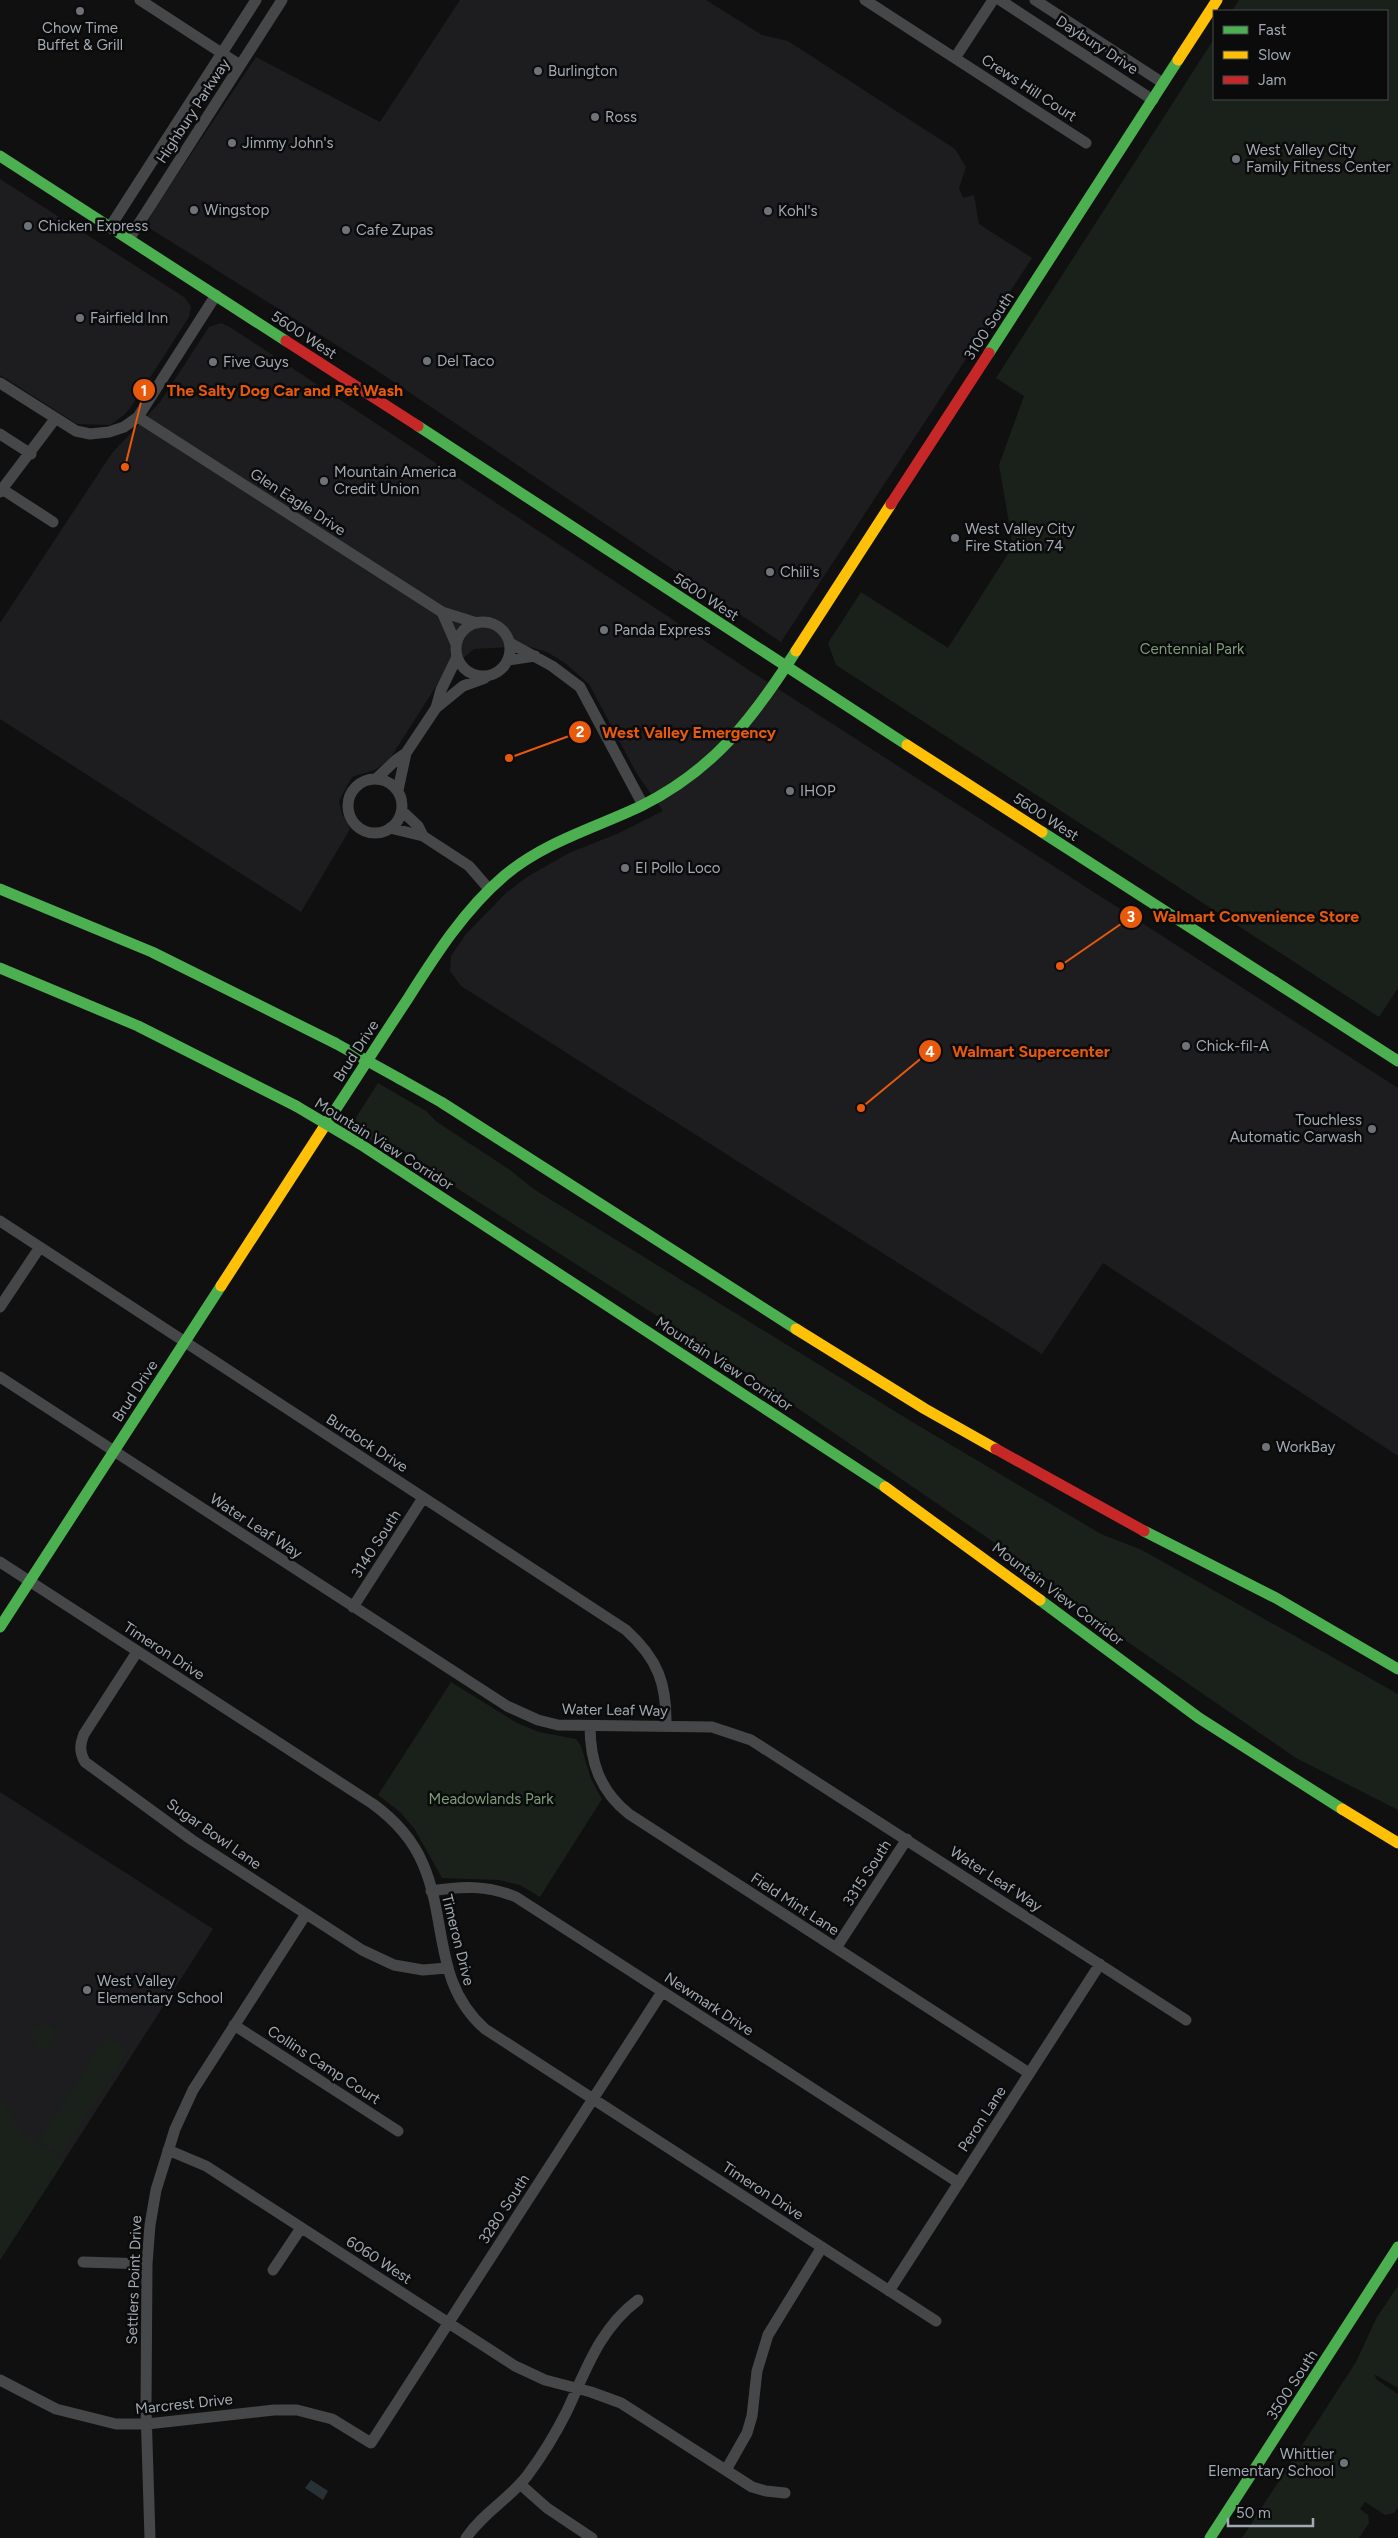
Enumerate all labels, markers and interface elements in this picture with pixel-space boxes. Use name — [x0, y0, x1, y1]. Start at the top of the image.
marker: Chow Time Buffet & Grill — [74, 5, 86, 17]
legend — [1213, 10, 1388, 100]
street label: Daybury Drive — [1053, 12, 1141, 78]
place label: Chow Time Buffet & Grill — [37, 19, 123, 54]
text: Fast — [1258, 21, 1287, 39]
text: Slow — [1258, 46, 1291, 64]
street label: Crews Hill Court — [978, 50, 1080, 126]
street label: Highbury Parkway — [152, 55, 234, 167]
place label: Burlington — [548, 62, 617, 80]
marker: Burlington — [532, 65, 544, 77]
text: Jam — [1258, 71, 1286, 89]
place label: Ross — [605, 108, 637, 126]
marker: Ross — [589, 111, 601, 123]
place label: Jimmy John's — [242, 134, 333, 152]
marker: Jimmy John's — [226, 137, 238, 149]
place label: West Valley City Family Fitness Center — [1246, 141, 1391, 176]
marker: West Valley City Family Fitness Center — [1230, 153, 1242, 165]
place label: Wingstop — [204, 201, 269, 219]
place label: Kohl's — [778, 202, 817, 220]
marker: Wingstop — [188, 204, 200, 216]
marker: Kohl's — [762, 205, 774, 217]
place label: Chicken Express — [38, 217, 148, 235]
marker: Chicken Express — [22, 220, 34, 232]
place label: Cafe Zupas — [356, 221, 433, 239]
marker: Cafe Zupas — [340, 224, 352, 236]
street label: 3100 South — [960, 289, 1018, 363]
street label: 5600 West — [268, 307, 340, 363]
place label: Fairfield Inn — [90, 309, 168, 327]
marker: Fairfield Inn — [74, 312, 86, 324]
place label: Del Taco — [437, 352, 495, 370]
place label: Five Guys — [223, 353, 289, 371]
marker: Del Taco — [421, 355, 433, 367]
marker: Five Guys — [207, 356, 219, 368]
callout: The Salty Dog Car and Pet Wash — [131, 375, 413, 406]
text: The Salty Dog Car and Pet Wash — [167, 381, 403, 400]
text: 1 — [141, 382, 147, 400]
place label: Mountain America Credit Union — [334, 463, 456, 498]
street label: Glen Eagle Drive — [247, 464, 349, 540]
marker: Mountain America Credit Union — [318, 475, 330, 487]
place label: West Valley City Fire Station 74 — [965, 520, 1075, 555]
marker: West Valley City Fire Station 74 — [949, 532, 961, 544]
place label: Chili's — [780, 563, 819, 581]
marker: Chili's — [764, 566, 776, 578]
street label: 5600 West — [670, 569, 742, 625]
place label: Panda Express — [614, 621, 711, 639]
marker: Panda Express — [598, 624, 610, 636]
park label: Centennial Park — [1140, 640, 1245, 658]
callout: West Valley Emergency — [567, 717, 786, 748]
text: 2 — [576, 723, 585, 741]
text: West Valley Emergency — [602, 723, 777, 742]
place label: IHOP — [800, 782, 836, 800]
marker: IHOP — [784, 785, 796, 797]
street label: 5600 West — [1010, 789, 1082, 845]
place label: El Pollo Loco — [635, 859, 721, 877]
marker: El Pollo Loco — [619, 862, 631, 874]
callout: Walmart Convenience Store — [1118, 901, 1370, 932]
text: Walmart Convenience Store — [1153, 907, 1359, 926]
text: 3 — [1127, 908, 1135, 926]
street label: Brud Drive — [329, 1017, 383, 1085]
callout: Walmart Supercenter — [917, 1036, 1120, 1067]
place label: Chick-fil-A — [1196, 1037, 1269, 1055]
marker: Chick-fil-A — [1180, 1040, 1192, 1052]
text: Walmart Supercenter — [952, 1042, 1110, 1061]
text: 4 — [925, 1043, 935, 1061]
street label: Mountain View Corridor — [311, 1094, 457, 1194]
place label: Touchless Automatic Carwash — [1230, 1111, 1362, 1146]
marker: Touchless Automatic Carwash — [1366, 1123, 1378, 1135]
street label: Mountain View Corridor — [652, 1313, 796, 1415]
street label: Brud Drive — [108, 1357, 162, 1425]
street label: Burdock Drive — [323, 1410, 411, 1476]
place label: WorkBay — [1276, 1438, 1336, 1456]
marker: WorkBay — [1260, 1441, 1272, 1453]
street label: Water Leaf Way — [207, 1490, 305, 1563]
street label: 3140 South — [347, 1507, 405, 1581]
street label: Mountain View Corridor — [989, 1539, 1127, 1649]
street label: Timeron Drive — [120, 1618, 208, 1684]
street label: Water Leaf Way — [562, 1700, 668, 1720]
park label: Meadowlands Park — [429, 1790, 554, 1808]
street label: Sugar Bowl Lane — [163, 1795, 265, 1873]
street label: 3315 South — [839, 1837, 895, 1909]
street label: Water Leaf Way — [947, 1843, 1045, 1916]
street label: Field Mint Lane — [748, 1869, 842, 1939]
street label: Timeron Drive — [438, 1893, 478, 1987]
street label: Newmark Drive — [661, 1969, 757, 2039]
place label: West Valley Elementary School — [97, 1972, 223, 2007]
marker: West Valley Elementary School — [81, 1984, 93, 1996]
street label: Collins Camp Court — [264, 2022, 384, 2108]
street label: Peron Lane — [954, 2083, 1010, 2155]
street label: Timeron Drive — [719, 2158, 807, 2224]
street label: 3280 South — [475, 2171, 533, 2247]
street label: Settlers Point Drive — [123, 2215, 145, 2345]
street label: 6060 West — [343, 2232, 415, 2288]
street label: 3500 South — [1263, 2347, 1321, 2423]
street label: Marcrest Drive — [134, 2390, 234, 2418]
place label: Whittier Elementary School — [1208, 2445, 1334, 2480]
marker: Whittier Elementary School — [1338, 2457, 1350, 2469]
scale bar — [1228, 2496, 1313, 2528]
text: 50 m — [1236, 2504, 1271, 2522]

